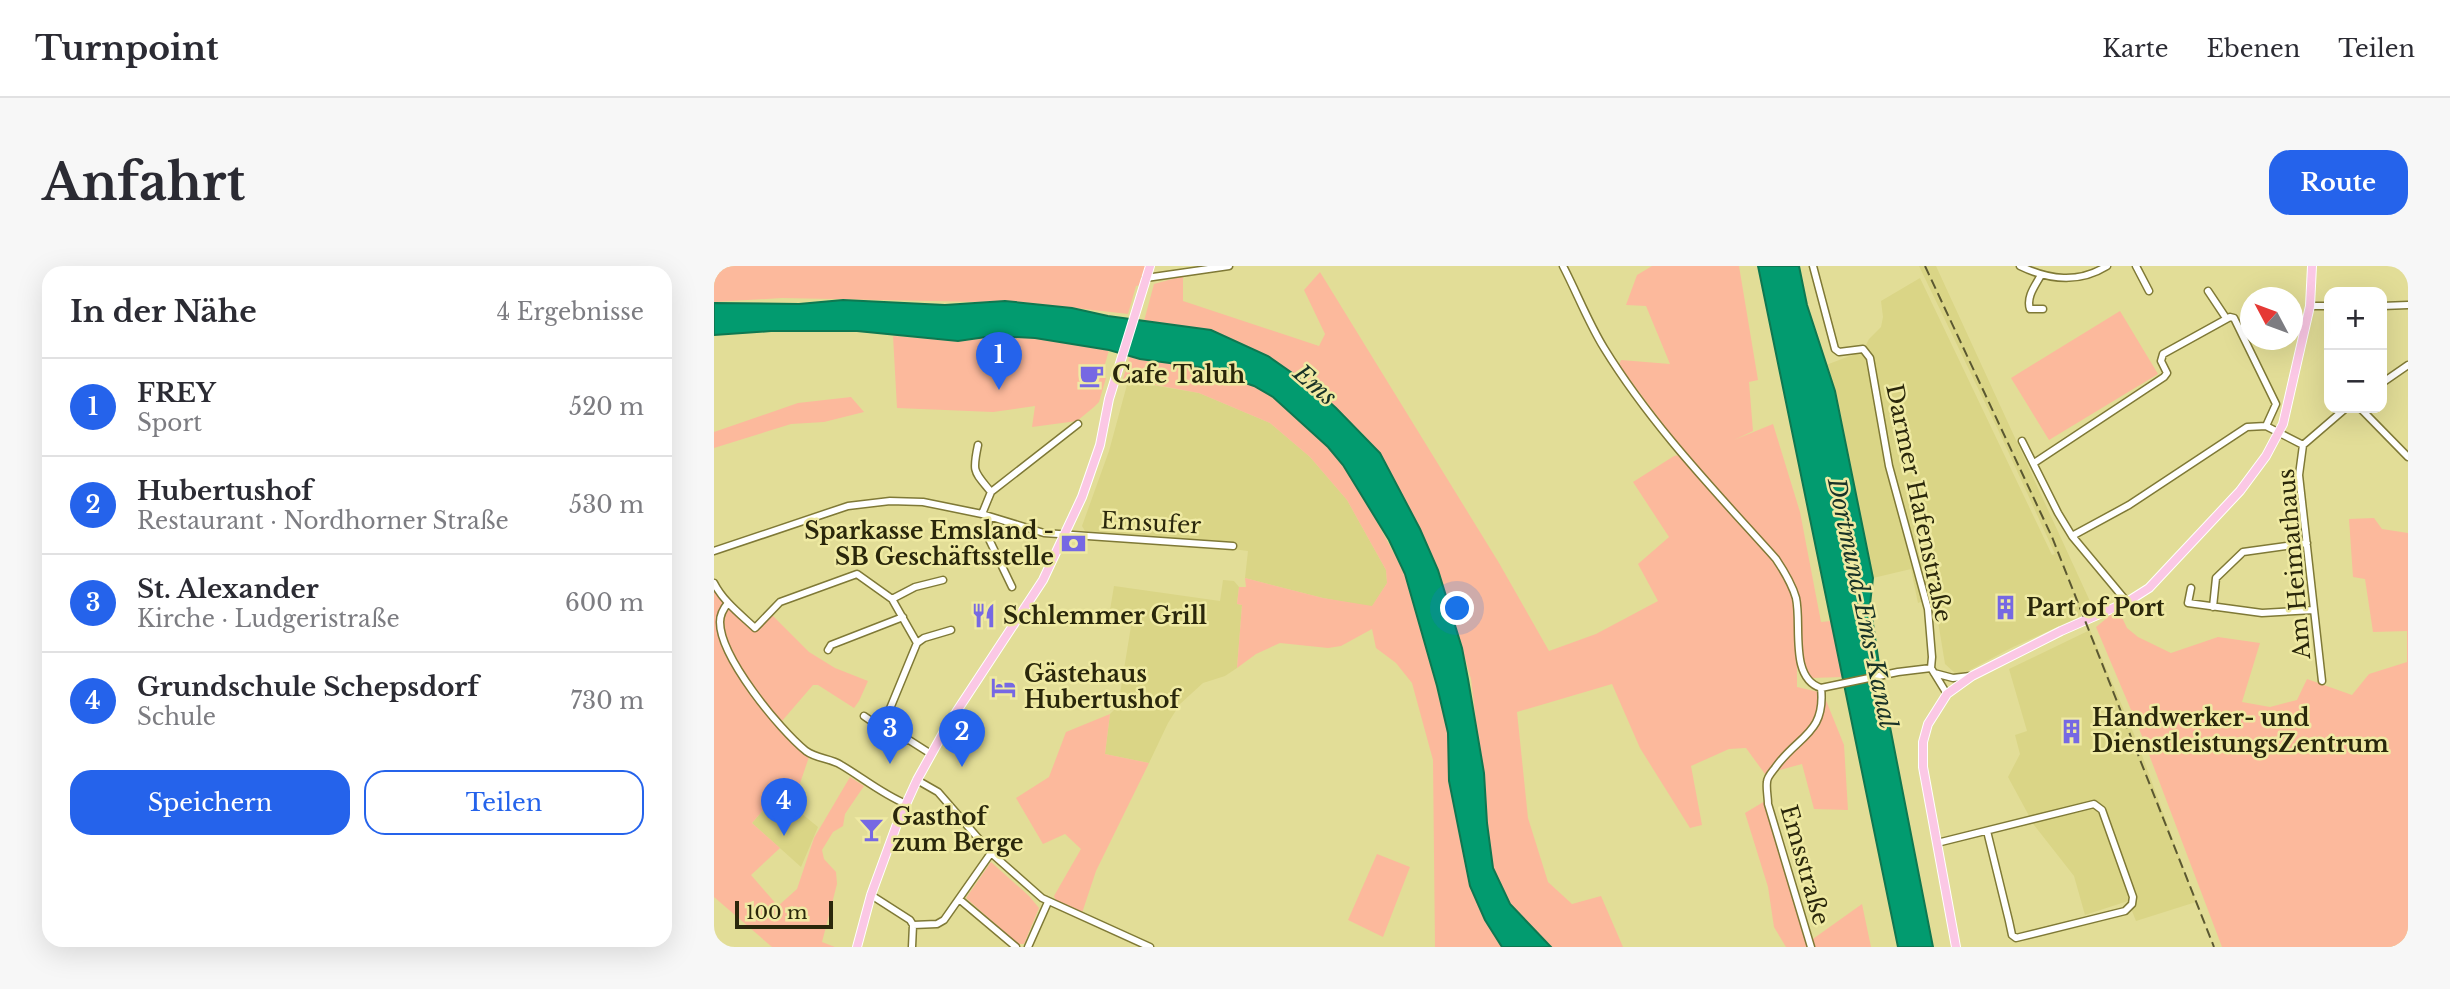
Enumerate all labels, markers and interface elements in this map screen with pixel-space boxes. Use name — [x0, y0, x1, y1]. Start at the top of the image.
text: Turnpoint — [35, 28, 219, 69]
text: Karte — [2102, 34, 2169, 63]
text: Ebenen — [2207, 34, 2300, 63]
text: Teilen — [2338, 34, 2415, 63]
button: Route — [2269, 150, 2408, 215]
text: Anfahrt — [42, 152, 245, 213]
north arrow — [2240, 287, 2303, 350]
map controls — [2324, 287, 2387, 413]
button: + — [2324, 287, 2387, 350]
text: In der Nähe — [70, 293, 257, 330]
text: 4 Ergebnisse — [497, 298, 644, 326]
pin: 1 — [976, 332, 1022, 390]
button: − — [2324, 350, 2387, 413]
water label: Ems — [1287, 357, 1343, 411]
cafe icon: Cafe Taluh — [1078, 361, 1106, 389]
place label: Cafe Taluh — [1112, 361, 1246, 389]
text: FREY — [137, 377, 216, 409]
street label: Darmer Hafenstraße — [1880, 381, 1958, 625]
text: 1 — [88, 393, 98, 421]
text: 520 m — [569, 393, 644, 421]
text: Sport — [137, 409, 202, 437]
street label: Am Heimathaus — [2272, 467, 2316, 662]
water label: Dortmund-Ems-Kanal — [1822, 474, 1903, 731]
text: Hubertushof — [137, 475, 313, 507]
text: 2 — [86, 491, 100, 519]
text: 530 m — [569, 491, 644, 519]
street label: Emsufer — [1100, 506, 1202, 540]
text: Restaurant · Nordhorner Straße — [137, 507, 509, 535]
place label: Sparkasse Emsland - SB Geschäftsstelle — [804, 517, 1054, 571]
bank icon: Sparkasse Emsland - SB Geschäftsstelle — [1060, 530, 1088, 558]
text: St. Alexander — [137, 573, 319, 605]
text: 3 — [86, 589, 100, 617]
text: 600 m — [565, 589, 644, 617]
your location — [1440, 591, 1474, 625]
building icon: Part of Port — [1992, 594, 2020, 622]
place label: Part of Port — [2026, 594, 2165, 622]
restaurant icon: Schlemmer Grill — [969, 602, 997, 630]
place label: Schlemmer Grill — [1003, 602, 1207, 630]
text: Kirche · Ludgeristraße — [137, 605, 400, 633]
place label: Gästehaus Hubertushof — [1024, 660, 1182, 714]
text: Grundschule Schepsdorf — [137, 671, 479, 703]
hotel icon: Gästehaus Hubertushof — [990, 673, 1018, 701]
text: 4 — [85, 687, 101, 715]
text: 730 m — [571, 687, 644, 715]
text: Schule — [137, 703, 216, 731]
place label: Handwerker- und DienstleistungsZentrum — [2092, 704, 2389, 758]
pin: 3 — [867, 706, 913, 764]
pin: 2 — [939, 709, 985, 767]
building icon: Handwerker- und DienstleistungsZentrum — [2058, 717, 2086, 745]
button: Speichern — [70, 770, 350, 835]
button: Teilen — [364, 770, 644, 835]
pin: 4 — [761, 778, 807, 836]
street label: Emsstraße — [1775, 802, 1835, 928]
place label: Gasthof zum Berge — [892, 803, 1024, 857]
bar icon: Gasthof zum Berge — [858, 816, 886, 844]
scale bar — [735, 898, 833, 930]
text: 100 m — [746, 901, 807, 924]

